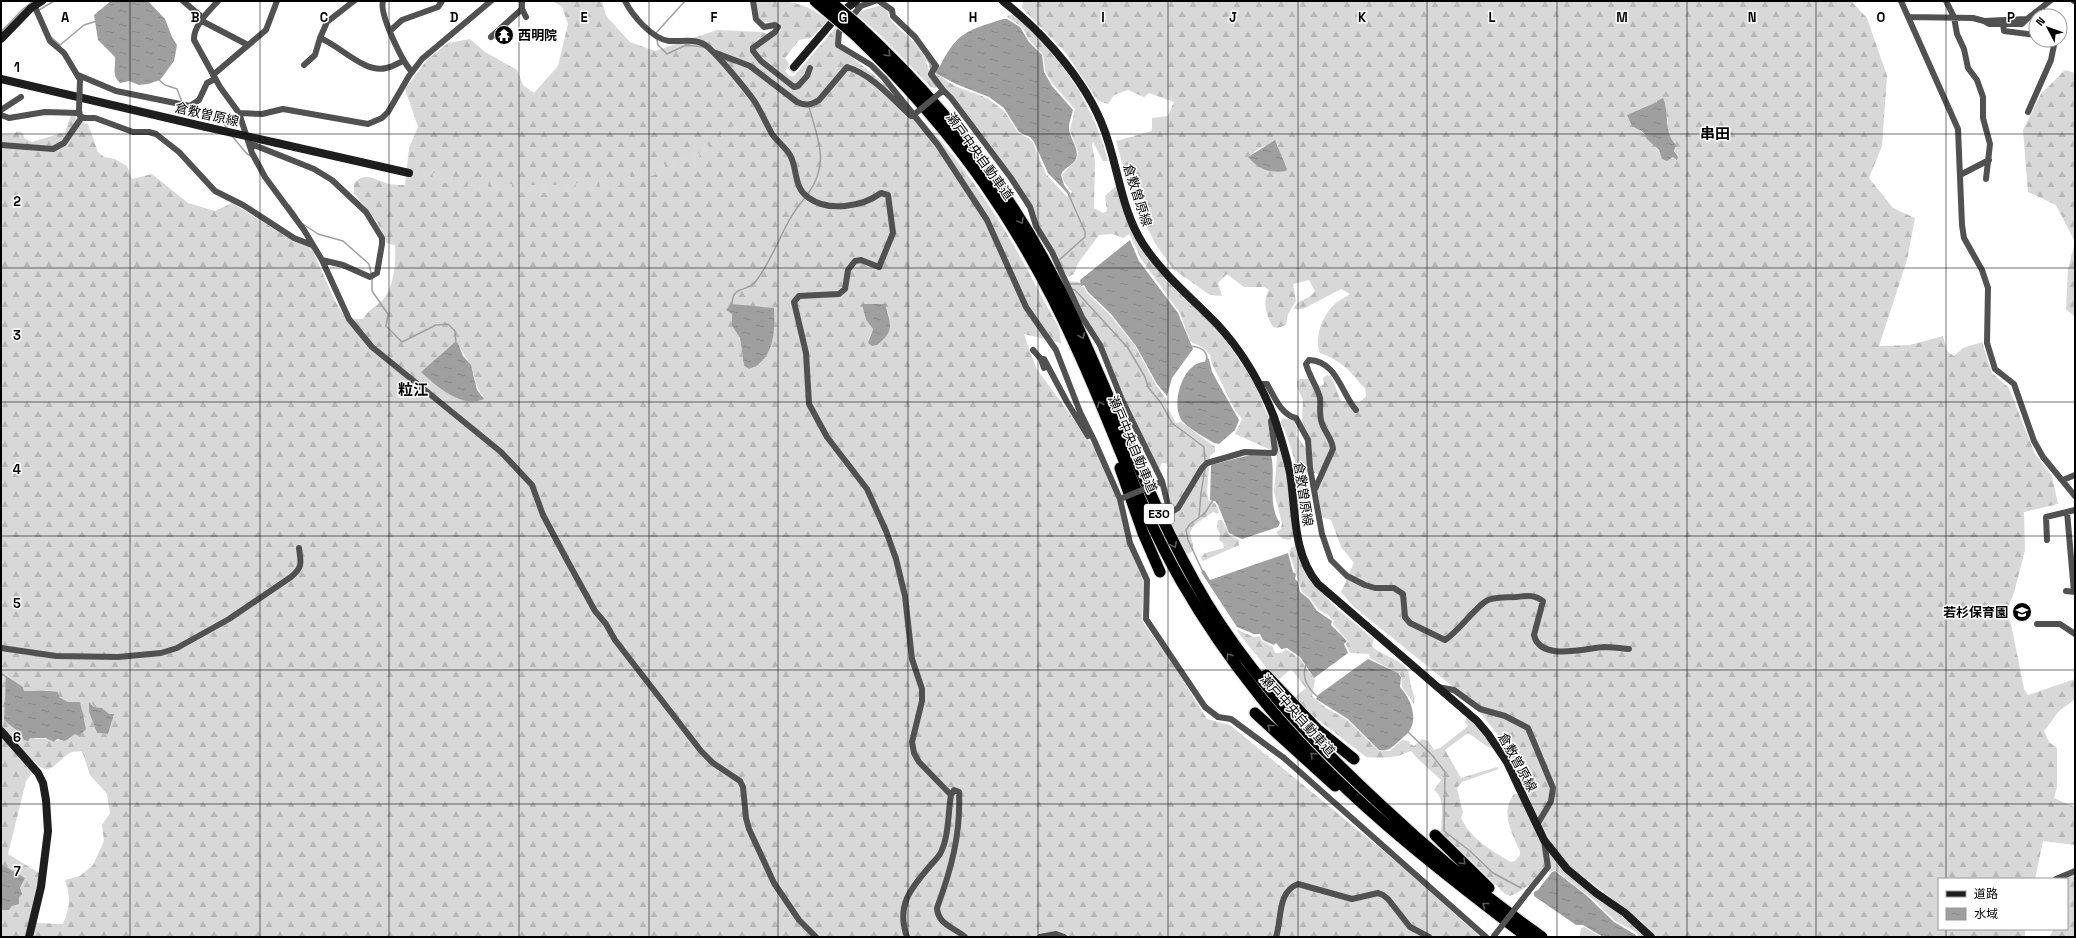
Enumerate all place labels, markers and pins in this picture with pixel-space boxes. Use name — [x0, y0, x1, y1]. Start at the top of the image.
temple icon: 西明院 — [493, 24, 515, 46]
place label: 西明院 — [518, 27, 557, 44]
school or university icon: 若杉保育園 — [2011, 601, 2033, 623]
place label: 若杉保育園 — [1943, 604, 2008, 621]

